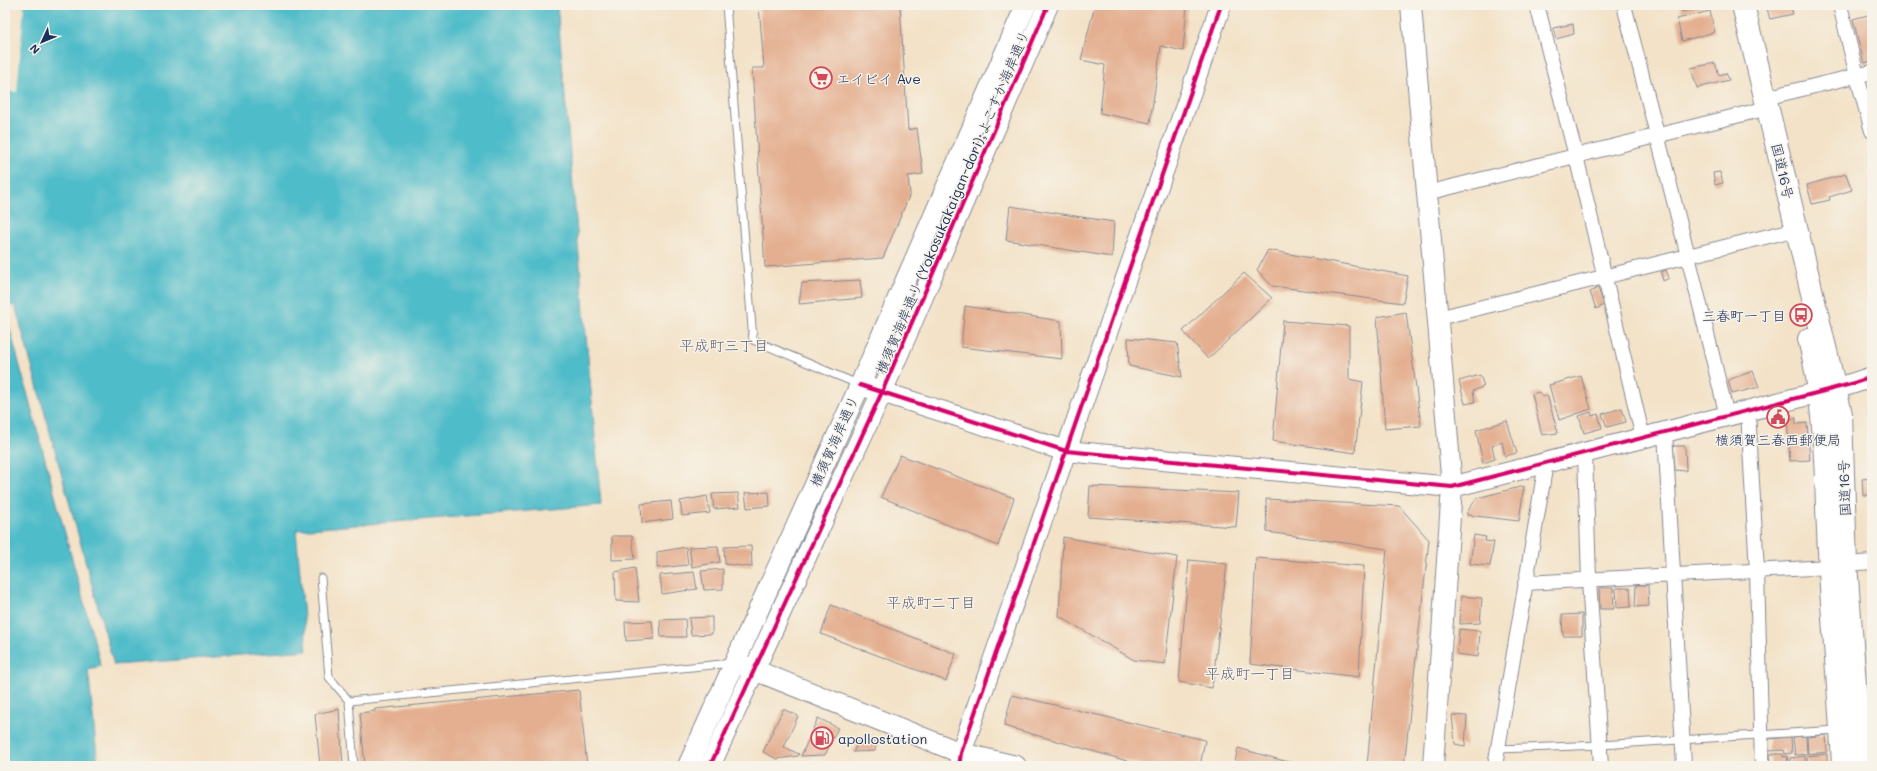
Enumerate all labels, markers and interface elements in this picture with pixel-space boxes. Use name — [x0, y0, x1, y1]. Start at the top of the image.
north arrow — [22, 22, 62, 62]
street label: 横須賀海岸通り (Yokosukakaigan-dori);よこすか海岸通り — [871, 27, 1033, 377]
text: N — [26, 41, 43, 58]
supermarket icon: エイビイ Ave — [808, 65, 834, 91]
place label: エイビイ Ave — [836, 69, 921, 88]
street label: 国道16号 — [1767, 141, 1799, 201]
bus stop icon: 三春町一丁目 — [1788, 302, 1814, 328]
place label: 三春町一丁目 — [1702, 306, 1786, 325]
district label: 平成町三丁目 — [679, 335, 769, 355]
street label: 横須賀海岸通り — [805, 392, 863, 490]
public building icon: 横須賀三春西郵便局 — [1765, 404, 1791, 430]
place label: 横須賀三春西郵便局 — [1715, 430, 1841, 449]
street label: 国道16号 — [1834, 459, 1854, 517]
district label: 平成町二丁目 — [886, 592, 976, 612]
district label: 平成町一丁目 — [1205, 663, 1295, 683]
fuel station icon: apollostation — [809, 725, 835, 751]
place label: apollostation — [838, 729, 927, 748]

